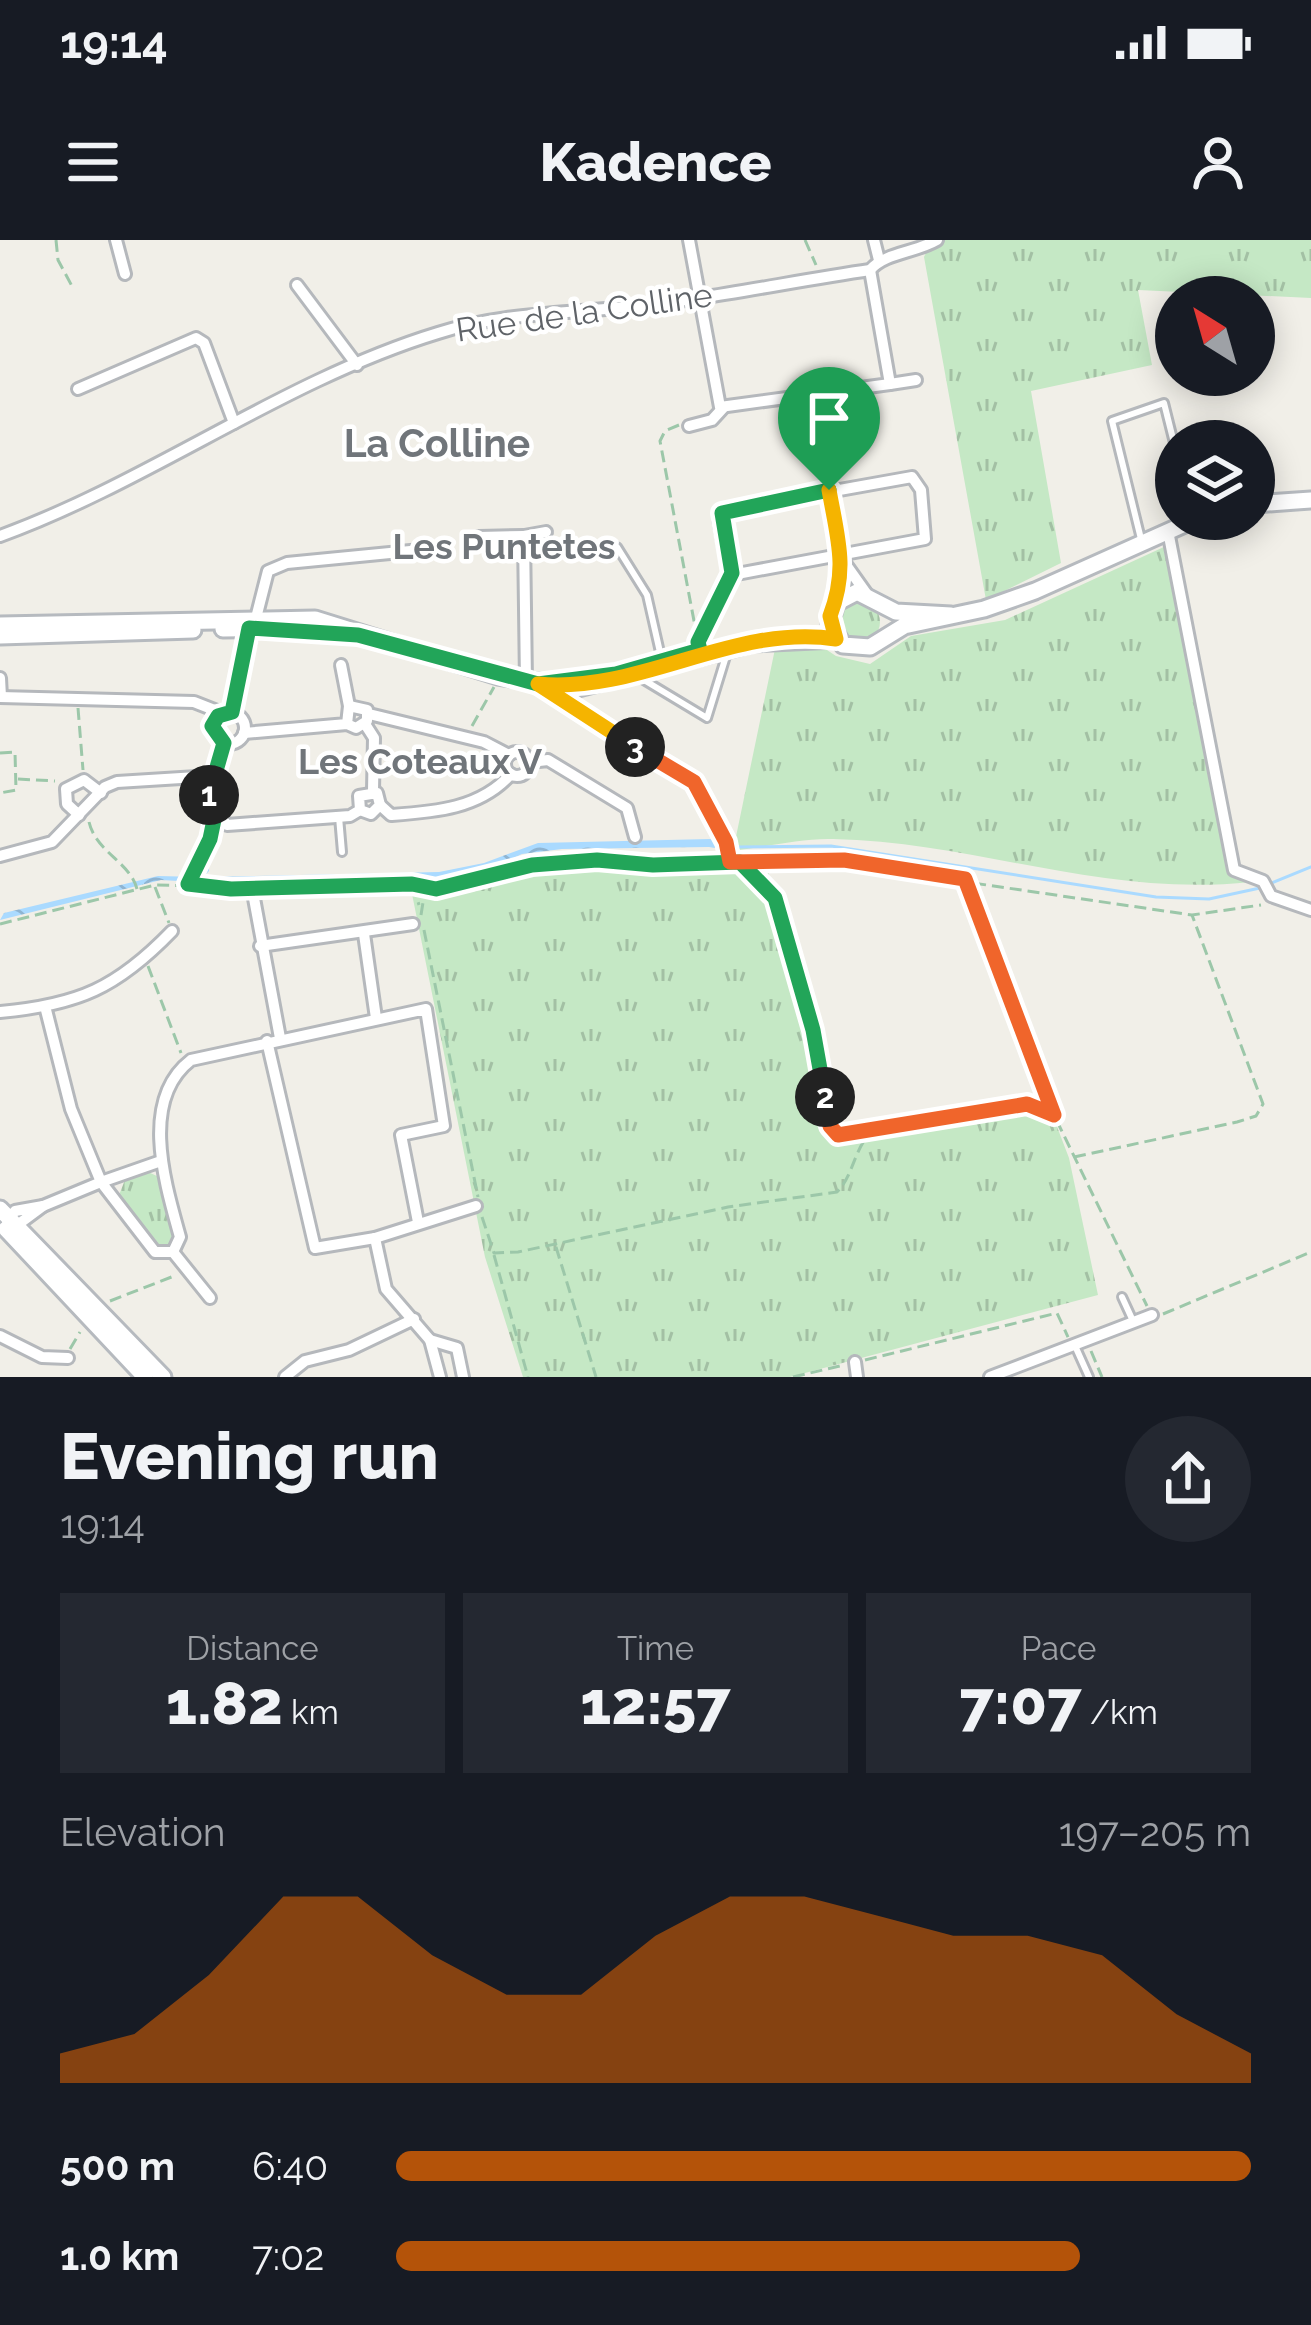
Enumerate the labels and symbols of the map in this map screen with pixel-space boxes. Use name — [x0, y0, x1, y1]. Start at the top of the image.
street label: Rue de la Colline — [453, 275, 715, 350]
north arrow — [1155, 276, 1275, 396]
pin — [778, 367, 880, 490]
district label: La Colline — [344, 420, 530, 466]
district label: Les Puntetes — [392, 525, 616, 567]
pin: 3 — [605, 717, 665, 777]
district label: Les Coteaux V — [298, 740, 543, 782]
pin: 1 — [179, 765, 239, 825]
pin: 2 — [795, 1067, 855, 1127]

